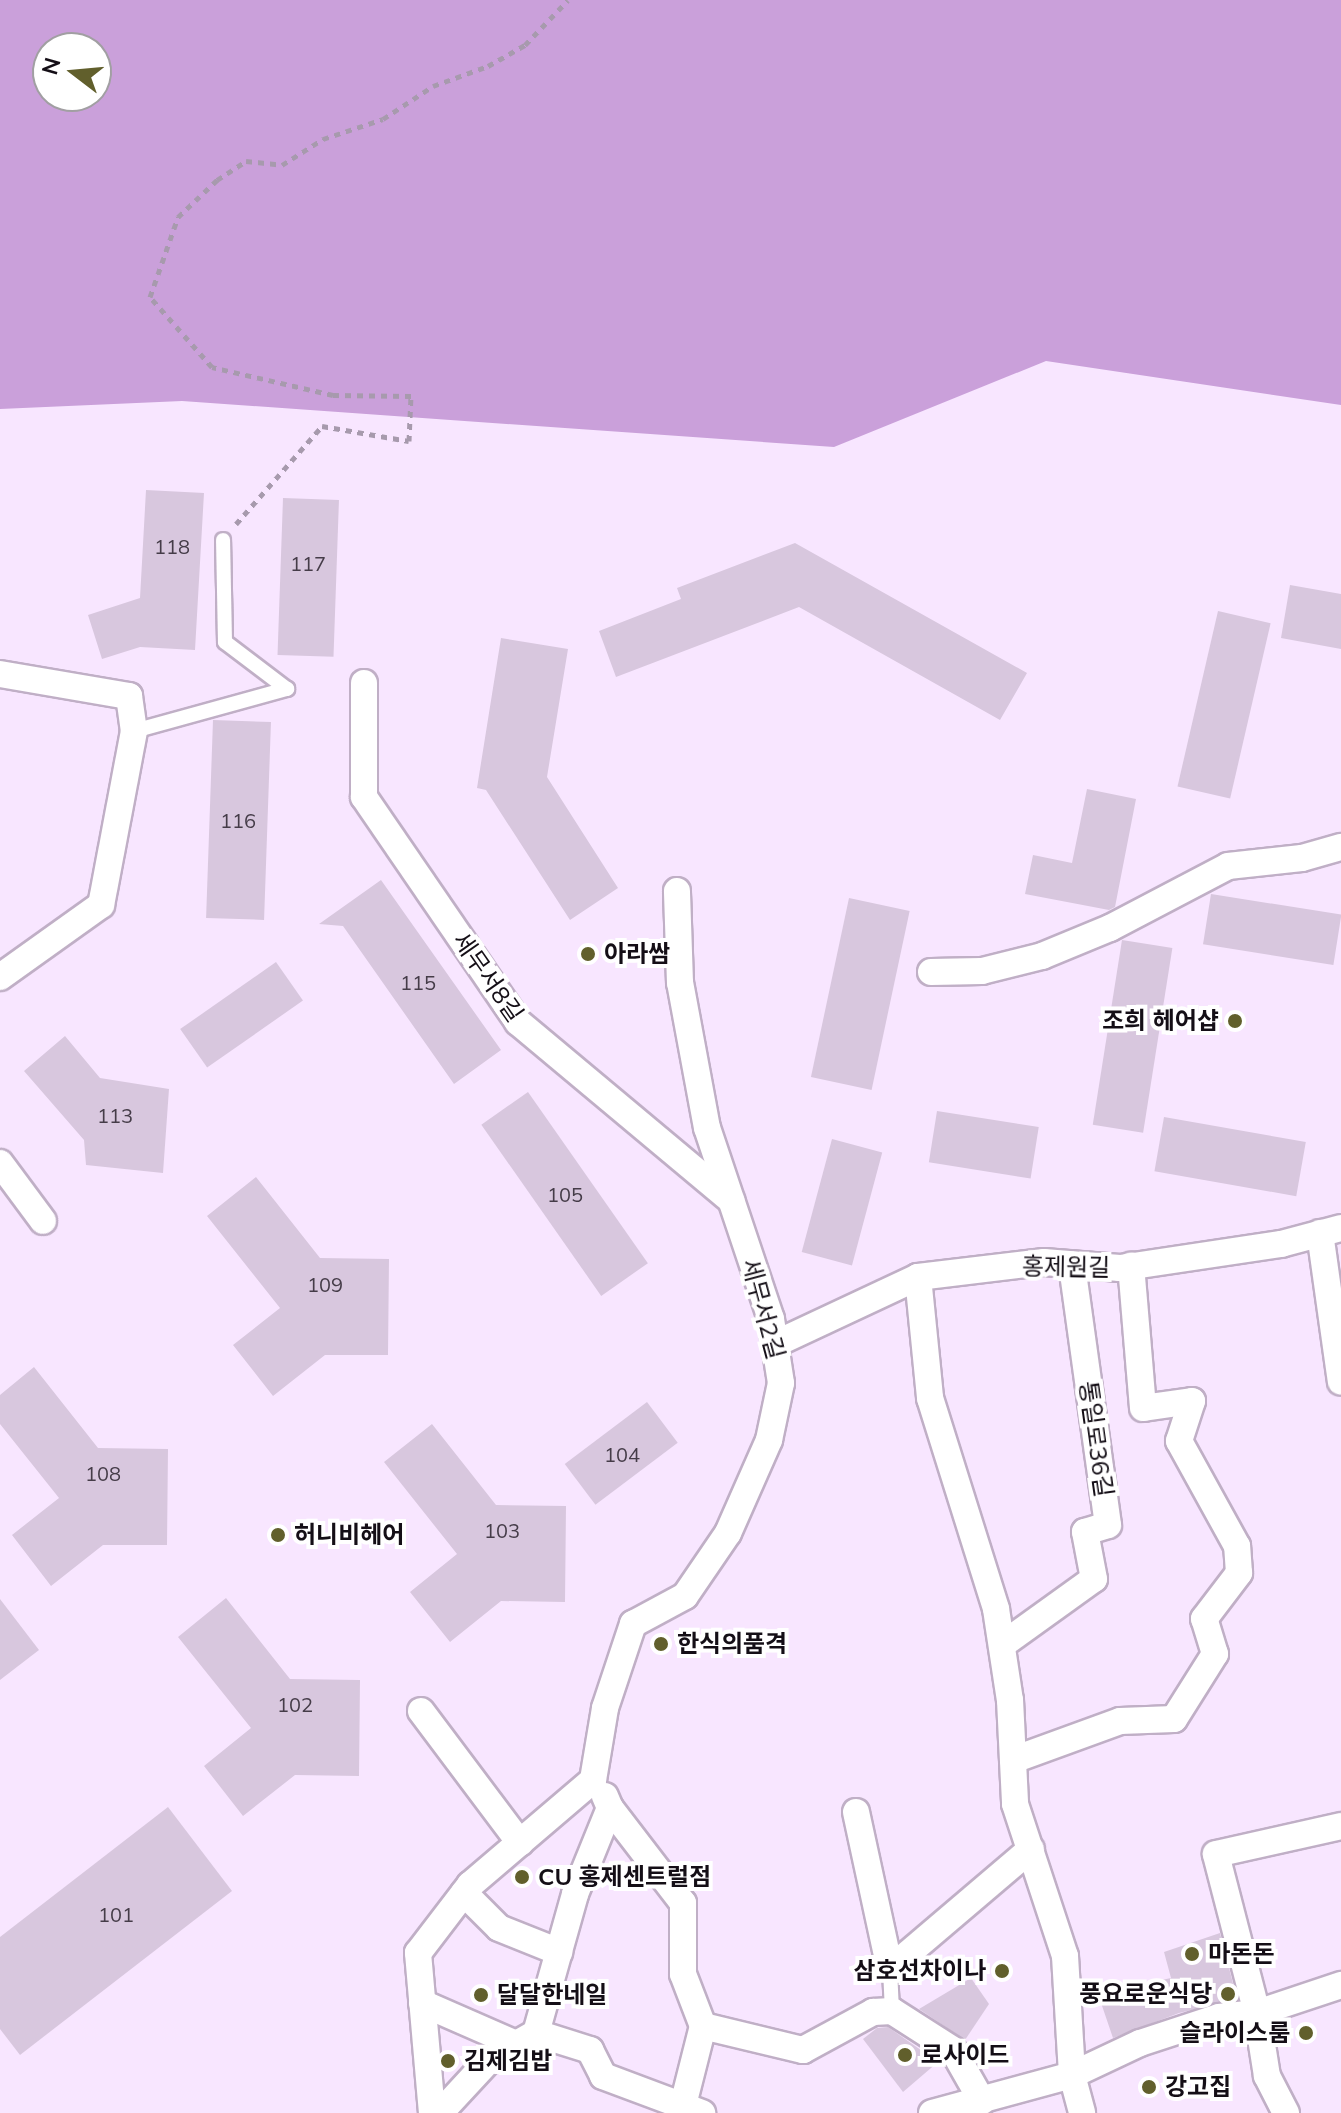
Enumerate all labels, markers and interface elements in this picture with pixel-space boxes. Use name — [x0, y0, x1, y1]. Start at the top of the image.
north arrow — [32, 32, 112, 112]
text: N — [35, 54, 67, 78]
house number: 118 — [154, 534, 190, 558]
house number: 117 — [290, 551, 326, 575]
house number: 116 — [220, 808, 256, 832]
street label: 세무서8길 — [447, 927, 529, 1027]
place label: 아라쌈 — [604, 940, 670, 968]
marker: 아라쌈 — [579, 945, 597, 963]
house number: 115 — [400, 970, 436, 994]
place label: 조희 헤어샵 — [1102, 1007, 1219, 1035]
marker: 조희 헤어샵 — [1226, 1012, 1244, 1030]
house number: 113 — [97, 1103, 133, 1127]
house number: 105 — [547, 1182, 583, 1206]
street label: 홍제원길 — [1022, 1252, 1110, 1282]
street label: 세무서2길 — [736, 1256, 790, 1362]
house number: 109 — [307, 1272, 343, 1296]
street label: 통일로36길 — [1074, 1379, 1118, 1499]
house number: 104 — [604, 1442, 640, 1466]
house number: 108 — [85, 1461, 121, 1485]
house number: 103 — [484, 1518, 520, 1542]
place label: 허니비헤어 — [294, 1521, 404, 1549]
marker: 허니비헤어 — [269, 1526, 287, 1544]
place label: 한식의품격 — [677, 1630, 787, 1658]
marker: 한식의품격 — [652, 1635, 670, 1653]
house number: 102 — [277, 1692, 313, 1716]
place label: CU 홍제센트럴점 — [538, 1863, 711, 1891]
marker: CU 홍제센트럴점 — [513, 1868, 531, 1886]
house number: 101 — [98, 1902, 134, 1926]
place label: 마돈돈 — [1208, 1940, 1274, 1968]
marker: 마돈돈 — [1183, 1945, 1201, 1963]
place label: 삼호선차이나 — [854, 1957, 986, 1985]
marker: 삼호선차이나 — [993, 1962, 1011, 1980]
place label: 풍요로운식당 — [1080, 1980, 1212, 2008]
place label: 달달한네일 — [497, 1981, 607, 2009]
marker: 풍요로운식당 — [1219, 1985, 1237, 2003]
marker: 달달한네일 — [472, 1986, 490, 2004]
place label: 슬라이스룸 — [1180, 2019, 1290, 2047]
marker: 슬라이스룸 — [1297, 2024, 1315, 2042]
place label: 로사이드 — [921, 2041, 1009, 2069]
marker: 로사이드 — [896, 2046, 914, 2064]
place label: 김제김밥 — [464, 2047, 552, 2075]
marker: 김제김밥 — [439, 2052, 457, 2070]
place label: 강고집 — [1165, 2073, 1231, 2101]
marker: 강고집 — [1140, 2078, 1158, 2096]

